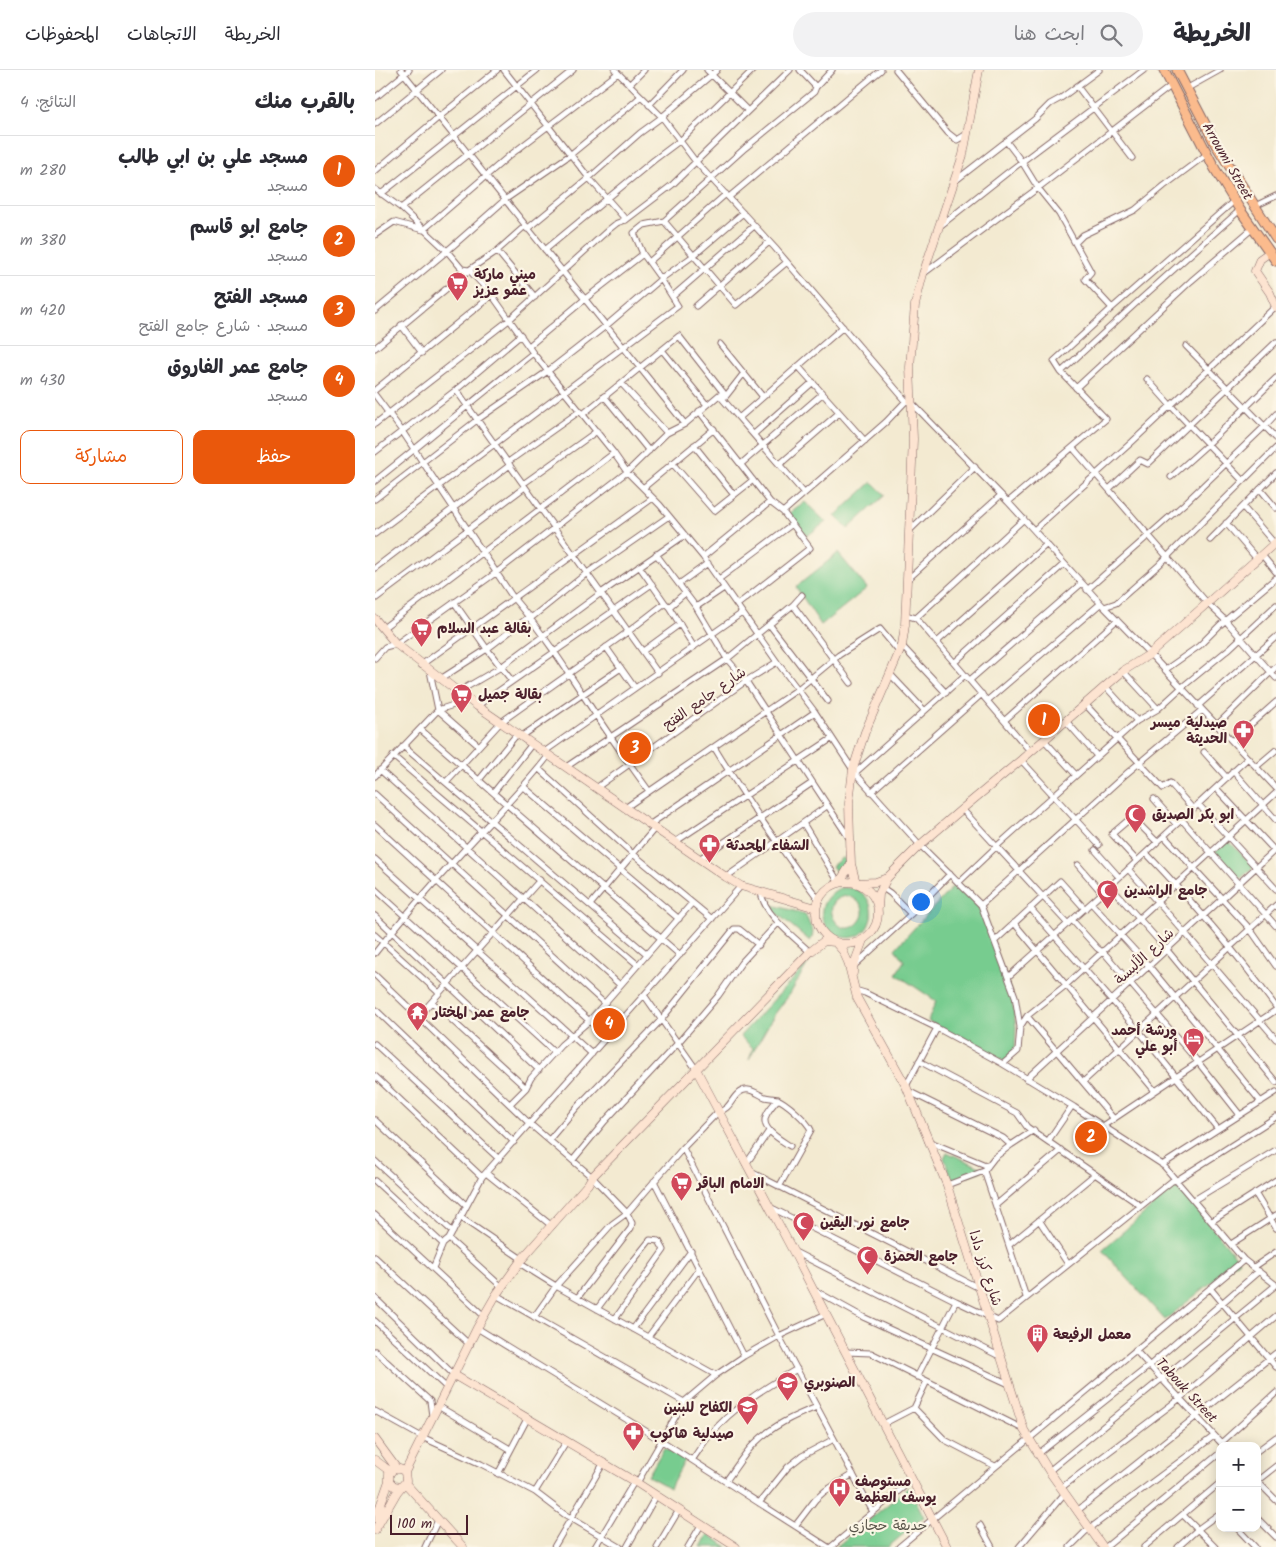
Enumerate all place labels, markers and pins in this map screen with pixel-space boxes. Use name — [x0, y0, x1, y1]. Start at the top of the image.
place label: ميني ماركة عمو عزيز — [472, 264, 536, 302]
supermarket icon: ميني ماركة عمو عزيز — [446, 270, 470, 301]
supermarket icon: بقالة عبد السلام — [409, 616, 433, 647]
place label: بقالة عبد السلام — [437, 618, 531, 640]
supermarket icon: بقالة جميل — [450, 682, 474, 713]
place label: بقالة جميل — [478, 684, 542, 706]
pin: 1 — [1028, 701, 1060, 739]
place label: صيدلية ميسر الحديثة — [1149, 712, 1227, 750]
pharmacy icon: صيدلية ميسر الحديثة — [1231, 718, 1255, 749]
pin: 3 — [619, 729, 651, 767]
mosque icon: ابو بكر الصديق — [1124, 802, 1148, 833]
place label: ابو بكر الصديق — [1152, 804, 1235, 826]
pharmacy icon: الشفاء المحدثة — [698, 833, 722, 864]
place label: الشفاء المحدثة — [726, 835, 810, 857]
mosque icon: جامع الراشدين — [1096, 878, 1120, 909]
place label: جامع الراشدين — [1124, 880, 1207, 902]
temple icon: جامع عمر المختار — [405, 1000, 429, 1031]
place label: جامع عمر المختار — [431, 1002, 530, 1024]
pin: 4 — [593, 1005, 625, 1043]
place label: ورشة أحمد أبو علي — [1111, 1020, 1177, 1059]
hotel icon: ورشة أحمد أبو علي — [1181, 1026, 1205, 1057]
pin: 2 — [1075, 1118, 1107, 1156]
supermarket icon: الامام الباقر — [669, 1171, 693, 1202]
place label: الامام الباقر — [695, 1173, 764, 1195]
mosque icon: جامع نور اليقين — [792, 1210, 816, 1241]
place label: جامع نور اليقين — [820, 1212, 910, 1234]
mosque icon: جامع الحمزة — [856, 1244, 880, 1275]
place label: جامع الحمزة — [884, 1246, 958, 1268]
building icon: معمل الرفيعة — [1025, 1322, 1049, 1353]
place label: معمل الرفيعة — [1053, 1324, 1131, 1346]
school or university icon: الصنوبري — [776, 1370, 800, 1401]
place label: الصنوبري — [804, 1372, 856, 1394]
school or university icon: الكفاح للبنين — [736, 1395, 760, 1426]
place label: الكفاح للبنين — [664, 1397, 732, 1419]
pharmacy icon: صيدلية هاكوب — [622, 1421, 646, 1452]
place label: صيدلية هاكوب — [650, 1423, 734, 1445]
place label: مستوصف يوسف العظمة — [855, 1471, 936, 1509]
hospital icon: مستوصف يوسف العظمة — [827, 1477, 851, 1508]

